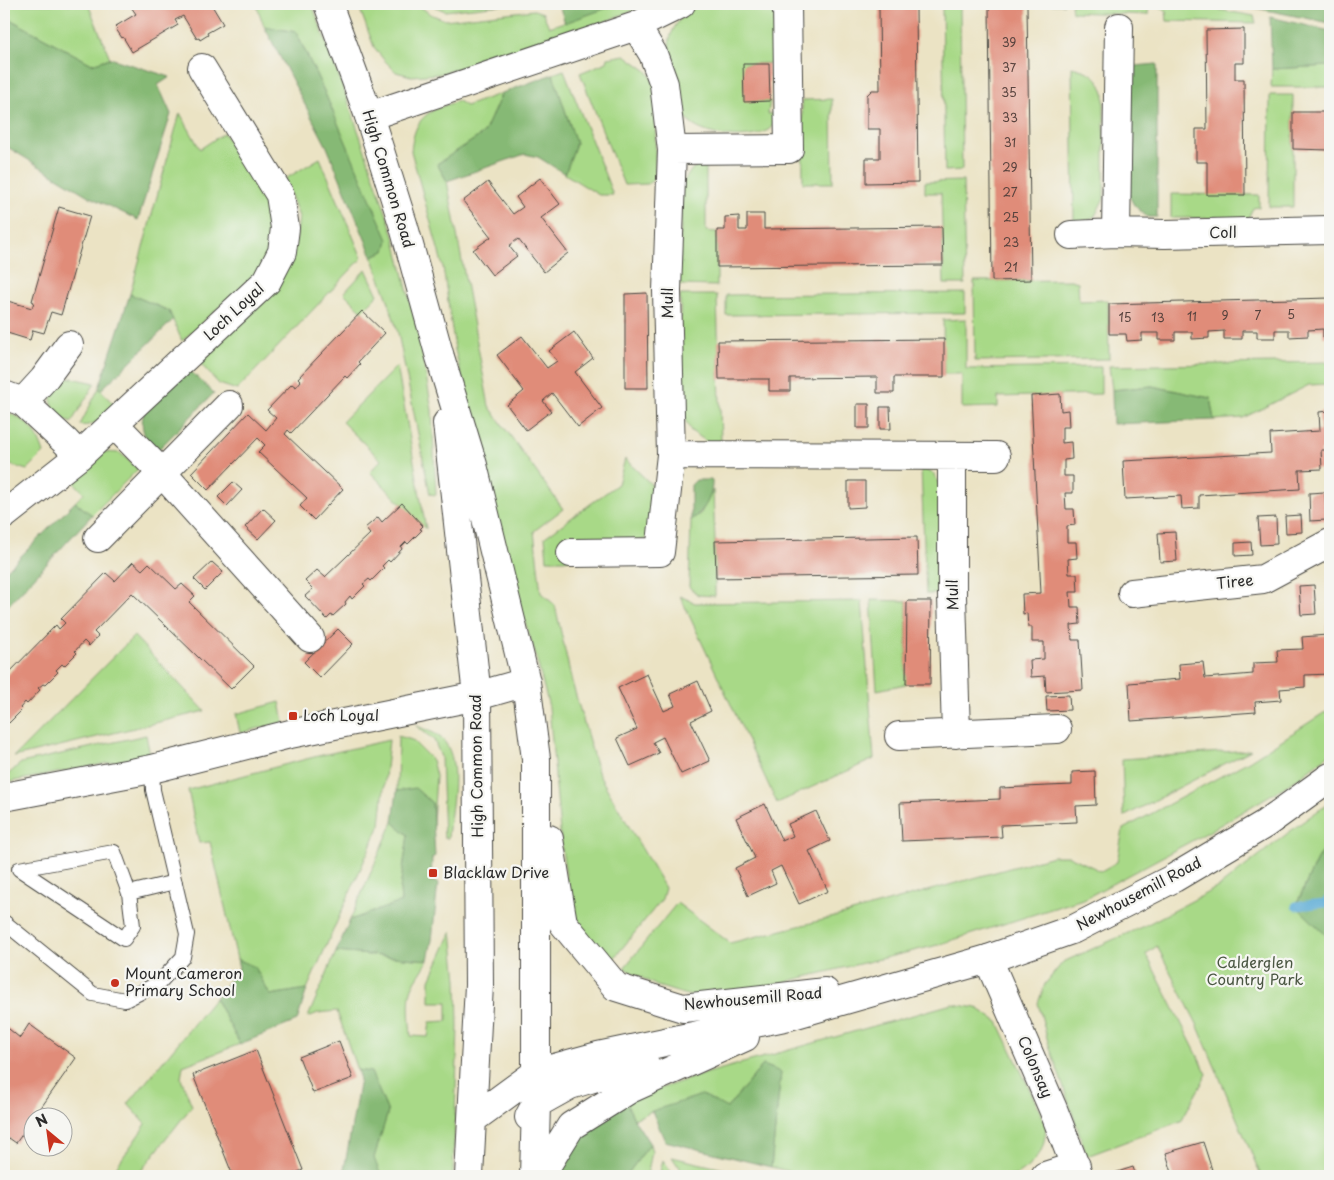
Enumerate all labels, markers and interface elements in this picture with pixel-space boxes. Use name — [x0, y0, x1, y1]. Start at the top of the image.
house number: 39 — [1002, 33, 1016, 51]
house number: 37 — [1002, 58, 1017, 76]
house number: 35 — [1001, 83, 1017, 101]
street label: High Common Road — [357, 107, 421, 250]
house number: 33 — [1002, 108, 1018, 126]
house number: 31 — [1004, 133, 1016, 151]
house number: 29 — [1002, 158, 1018, 176]
house number: 27 — [1003, 183, 1018, 201]
house number: 25 — [1003, 208, 1019, 226]
street label: Coll — [1209, 220, 1237, 243]
house number: 23 — [1003, 233, 1019, 251]
house number: 21 — [1004, 258, 1018, 276]
street label: Loch Loyal — [197, 277, 269, 345]
street label: Mull — [655, 288, 678, 318]
house number: 5 — [1287, 305, 1295, 323]
house number: 9 — [1221, 306, 1229, 324]
house number: 7 — [1255, 306, 1262, 324]
house number: 11 — [1187, 307, 1197, 325]
house number: 15 — [1118, 308, 1132, 326]
house number: 13 — [1151, 308, 1165, 326]
street label: Tiree — [1215, 567, 1255, 594]
street label: Mull — [940, 579, 963, 611]
street label: High Common Road — [463, 694, 488, 838]
place label: Loch Loyal — [303, 703, 379, 726]
marker: Loch Loyal — [287, 710, 299, 722]
street label: Newhousemill Road — [1072, 850, 1205, 935]
place label: Blacklaw Drive — [443, 860, 549, 883]
marker: Blacklaw Drive — [427, 867, 439, 879]
park label: Calderglen Country Park — [1207, 950, 1303, 990]
place label: Mount Cameron Primary School — [125, 961, 242, 1001]
marker: Mount Cameron Primary School — [109, 977, 121, 989]
street label: Newhousemill Road — [683, 980, 823, 1015]
street label: Colonsay — [1013, 1032, 1060, 1101]
north arrow — [22, 1108, 72, 1158]
text: N — [32, 1108, 51, 1132]

